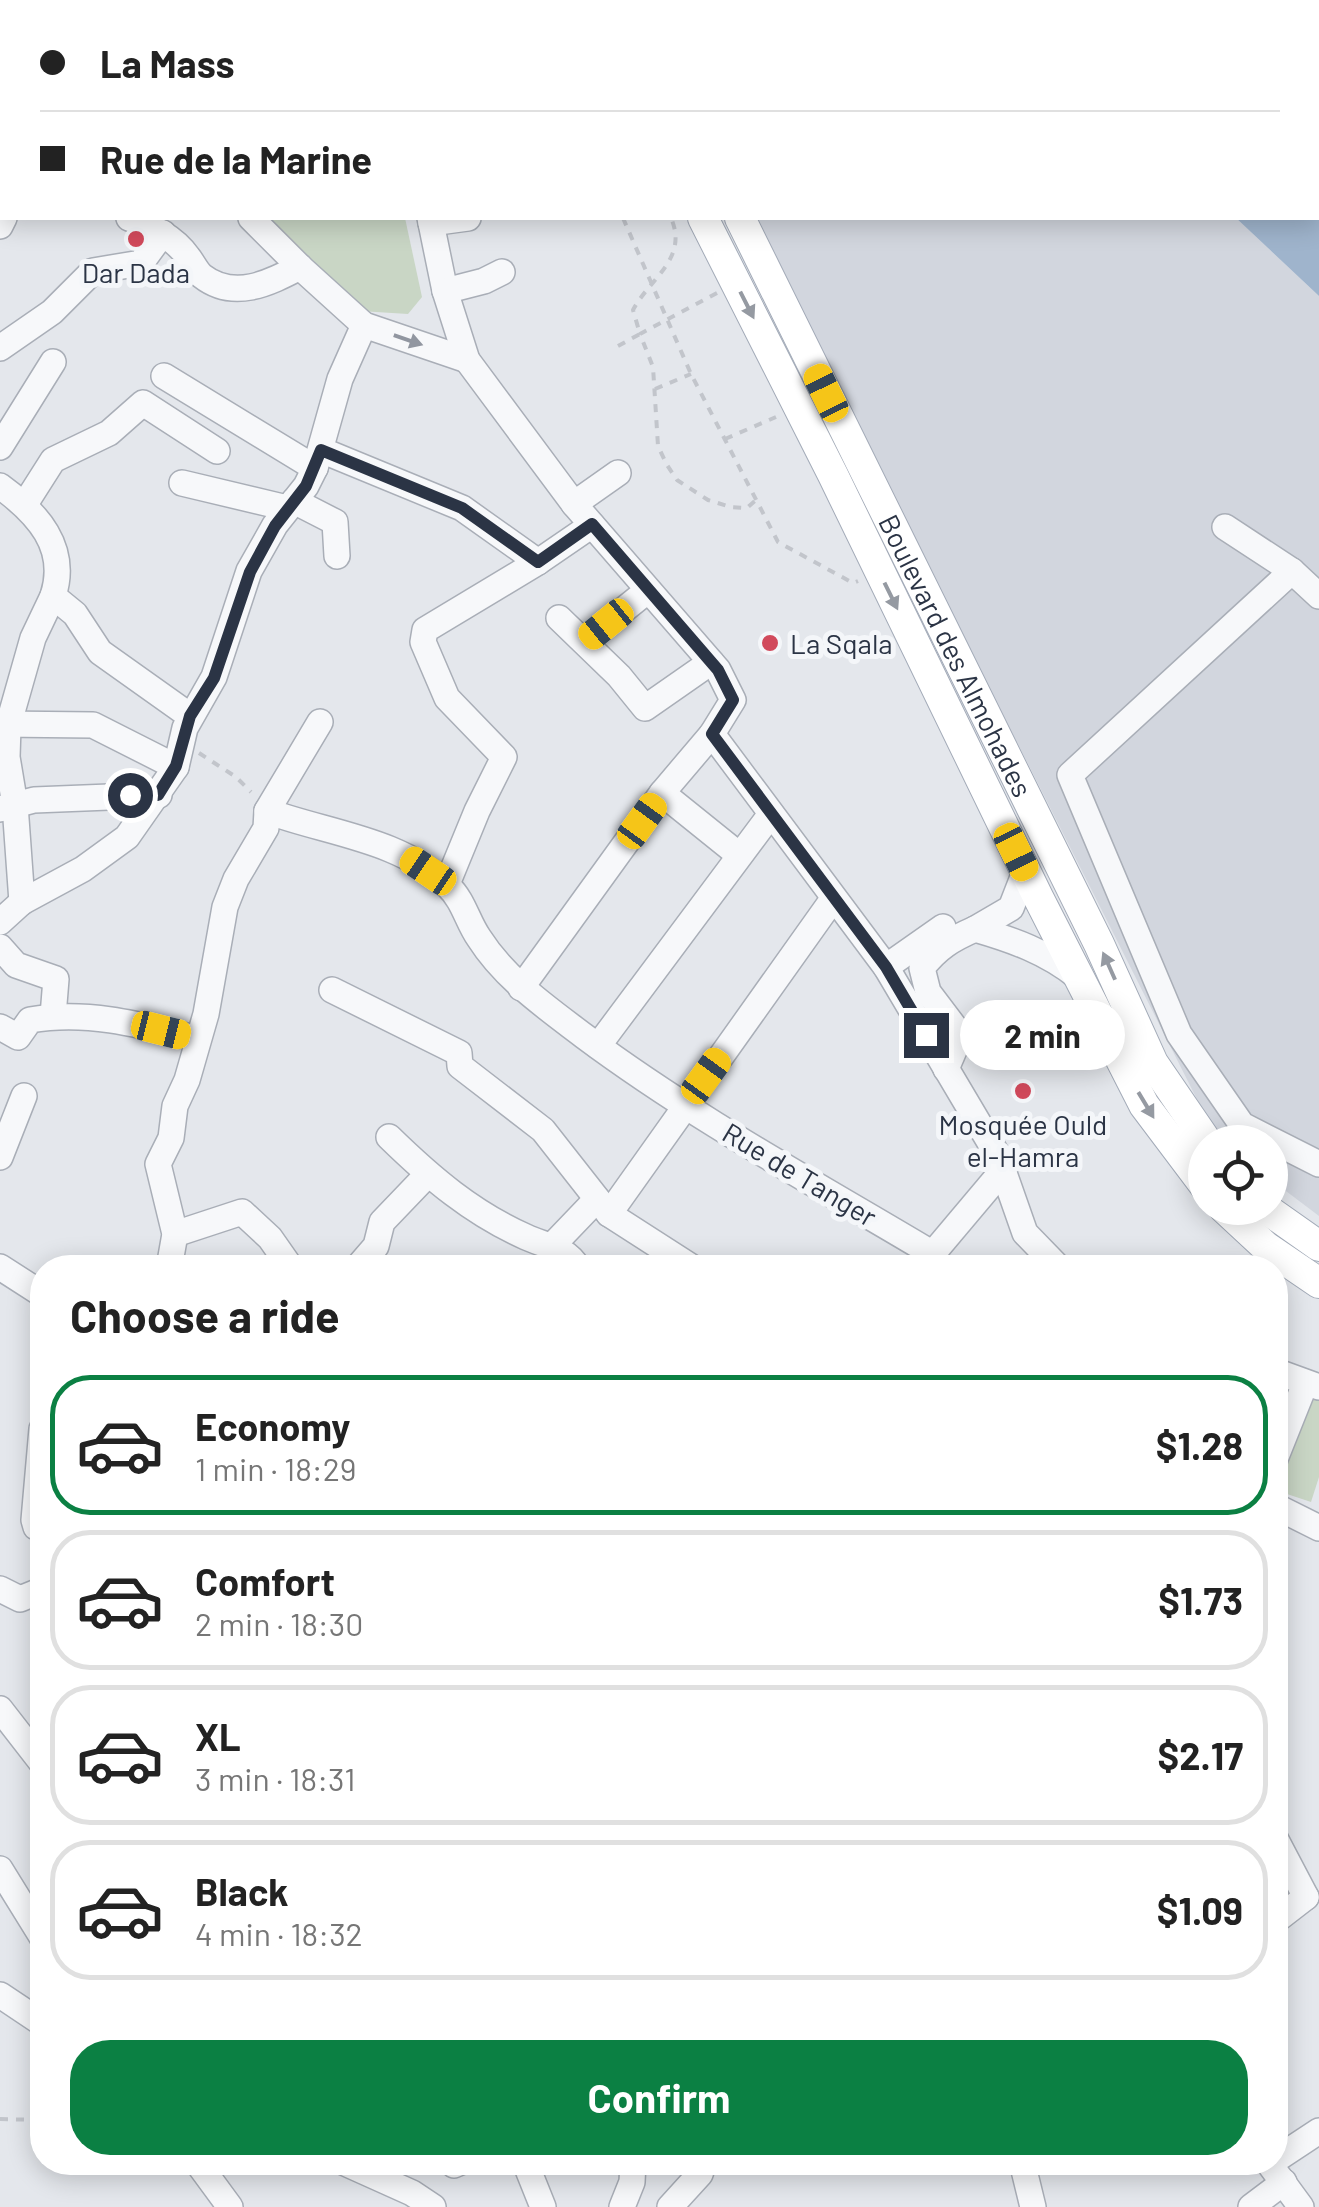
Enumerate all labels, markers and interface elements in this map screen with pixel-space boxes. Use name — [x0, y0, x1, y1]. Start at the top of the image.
text: La Mass — [100, 40, 235, 86]
text: Rue de la Marine — [100, 136, 372, 182]
marker: Dar Dada — [125, 228, 147, 250]
place label: Dar Dada — [82, 255, 190, 289]
one-way arrow — [738, 290, 755, 319]
one-way arrow — [394, 333, 424, 348]
car — [799, 359, 853, 427]
street label: Boulevard des Almohades — [872, 509, 1040, 802]
one-way arrow — [883, 581, 900, 610]
car — [573, 593, 639, 655]
place label: La Sqala — [790, 626, 893, 660]
marker: La Sqala — [759, 632, 781, 654]
route start — [108, 773, 153, 818]
car — [612, 788, 672, 854]
car — [989, 818, 1043, 886]
car — [395, 842, 461, 900]
one-way arrow — [1101, 951, 1117, 981]
callout: 2 min — [961, 1000, 1126, 1070]
car — [128, 1008, 194, 1052]
route end — [904, 1013, 949, 1058]
text: 2 min — [1004, 1016, 1081, 1054]
car — [676, 1043, 736, 1109]
marker: Mosquée Ould el-Hamra — [1012, 1080, 1034, 1102]
one-way arrow — [1137, 1091, 1154, 1119]
place label: Mosquée Ould el-Hamra — [939, 1107, 1107, 1173]
street label: Rue de Tanger — [717, 1115, 883, 1233]
map controls — [1188, 1125, 1288, 1225]
button: locate — [1188, 1125, 1288, 1225]
text: Choose a ride — [70, 1288, 340, 1342]
icon: car — [75, 1400, 165, 1490]
text: Economy — [195, 1403, 350, 1449]
text: $1.28 — [1156, 1422, 1243, 1468]
text: 1 min · 18:29 — [195, 1449, 357, 1487]
icon: car — [75, 1555, 165, 1645]
text: Comfort — [195, 1558, 335, 1604]
text: $1.73 — [1158, 1577, 1243, 1623]
text: 2 min · 18:30 — [195, 1604, 363, 1642]
icon: car — [75, 1710, 165, 1800]
text: XL — [195, 1713, 241, 1759]
text: $2.17 — [1157, 1732, 1243, 1778]
text: 3 min · 18:31 — [195, 1759, 355, 1797]
icon: car — [75, 1865, 165, 1955]
text: Black — [195, 1868, 289, 1914]
text: $1.09 — [1157, 1887, 1243, 1933]
text: 4 min · 18:32 — [195, 1914, 363, 1952]
button: Confirm — [70, 2040, 1248, 2155]

